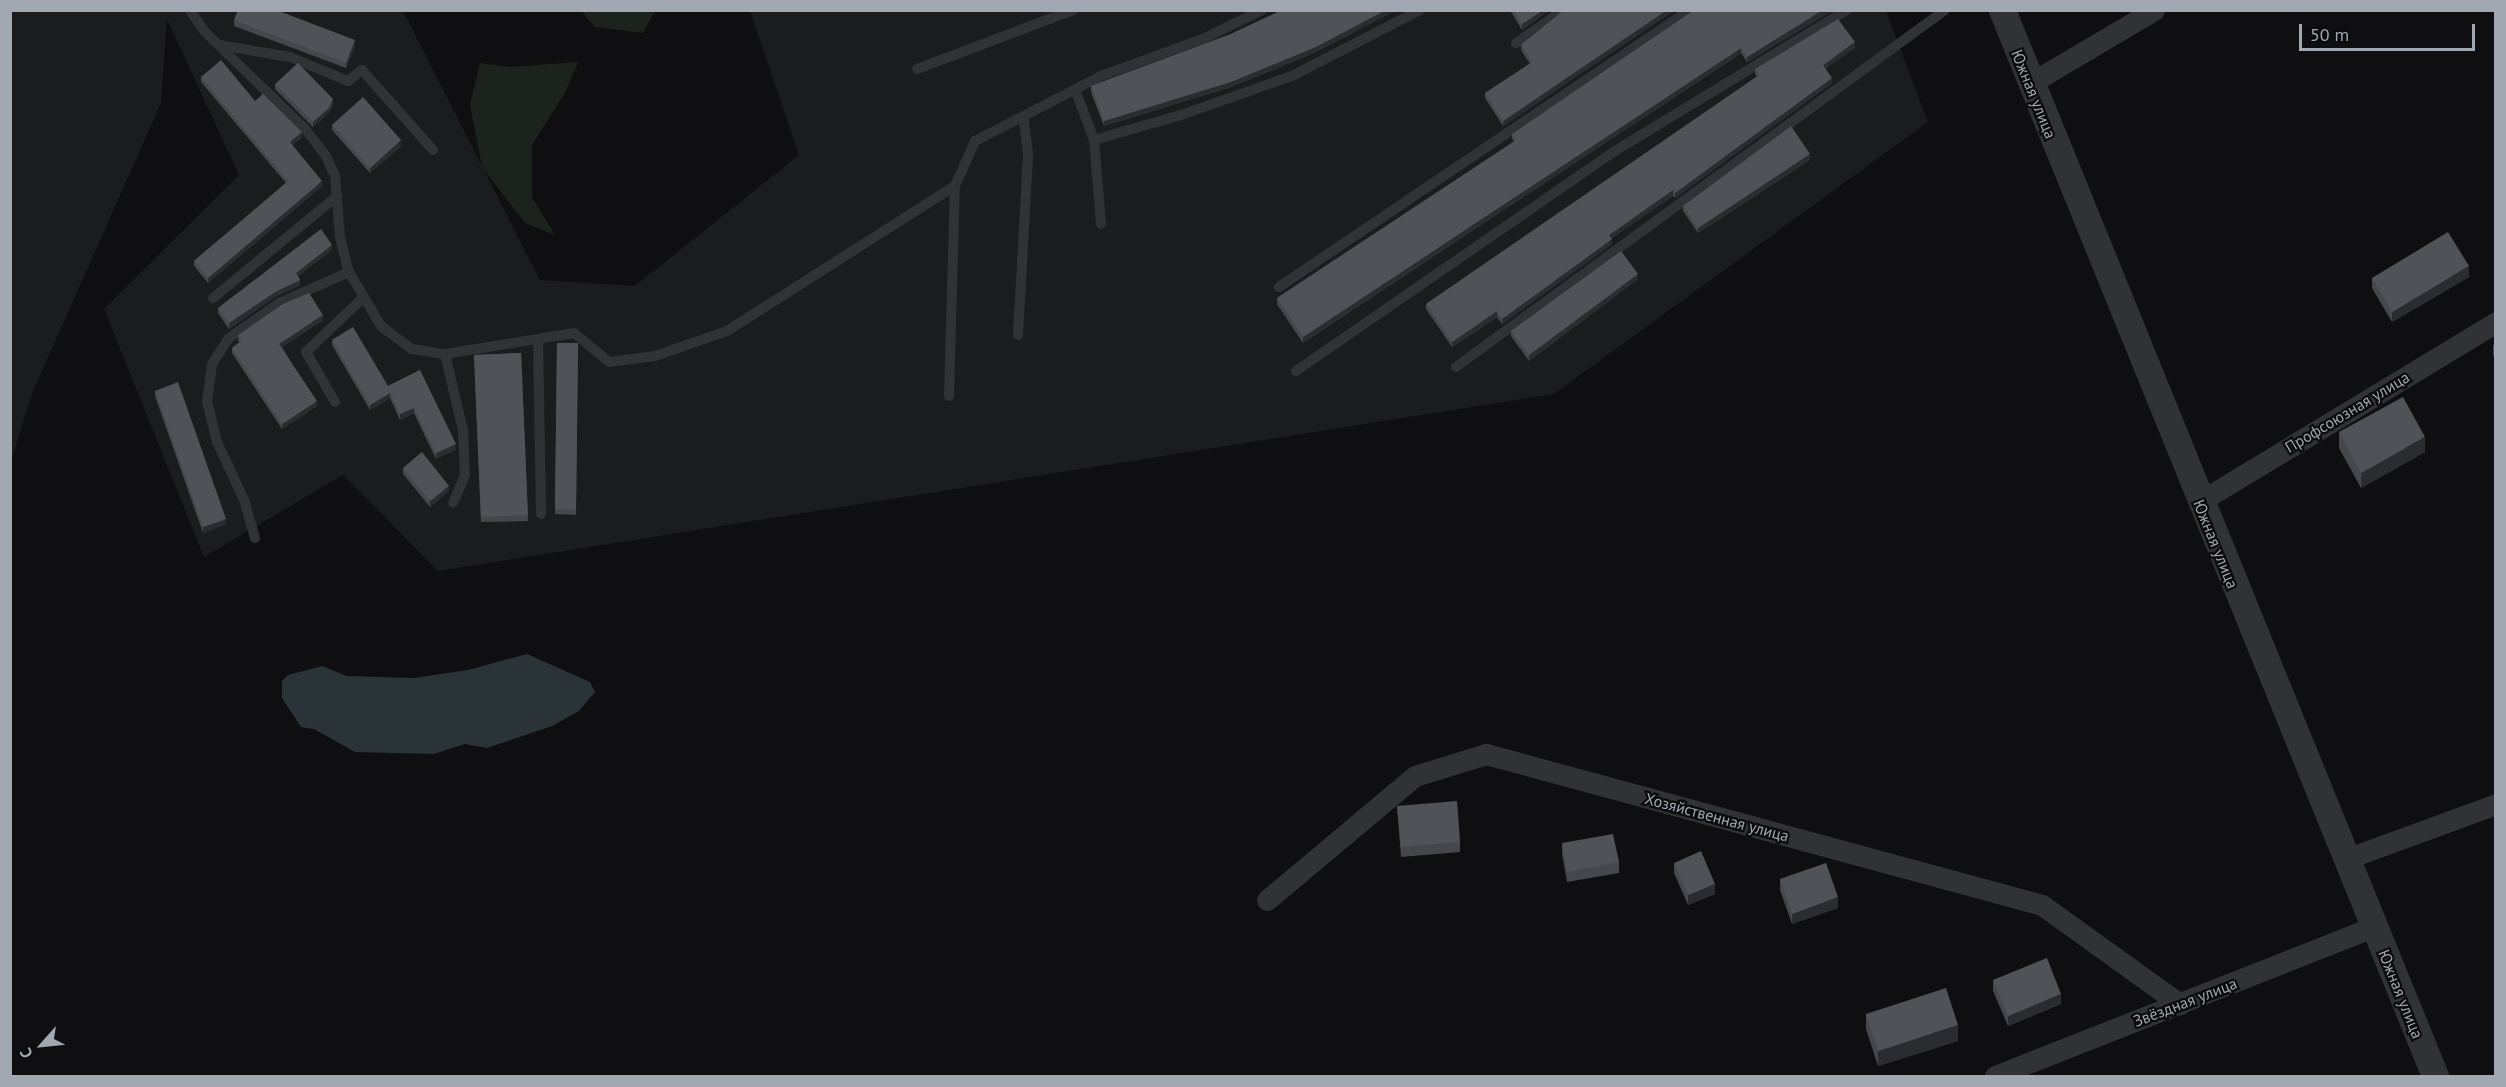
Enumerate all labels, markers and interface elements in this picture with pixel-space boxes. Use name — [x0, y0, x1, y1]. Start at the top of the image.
scale bar — [2302, 12, 2478, 50]
text: 50 m — [2310, 23, 2349, 46]
street label: Южная улица — [2007, 47, 2061, 141]
street label: Профсоюзная улица — [2281, 367, 2413, 457]
street label: Южная улица — [2189, 497, 2243, 591]
street label: Хозяйственная улица — [1643, 789, 1791, 845]
street label: Южная улица — [2374, 947, 2428, 1041]
street label: Звёздная улица — [2130, 973, 2240, 1031]
north arrow — [12, 1015, 72, 1075]
text: С — [15, 1045, 37, 1062]

